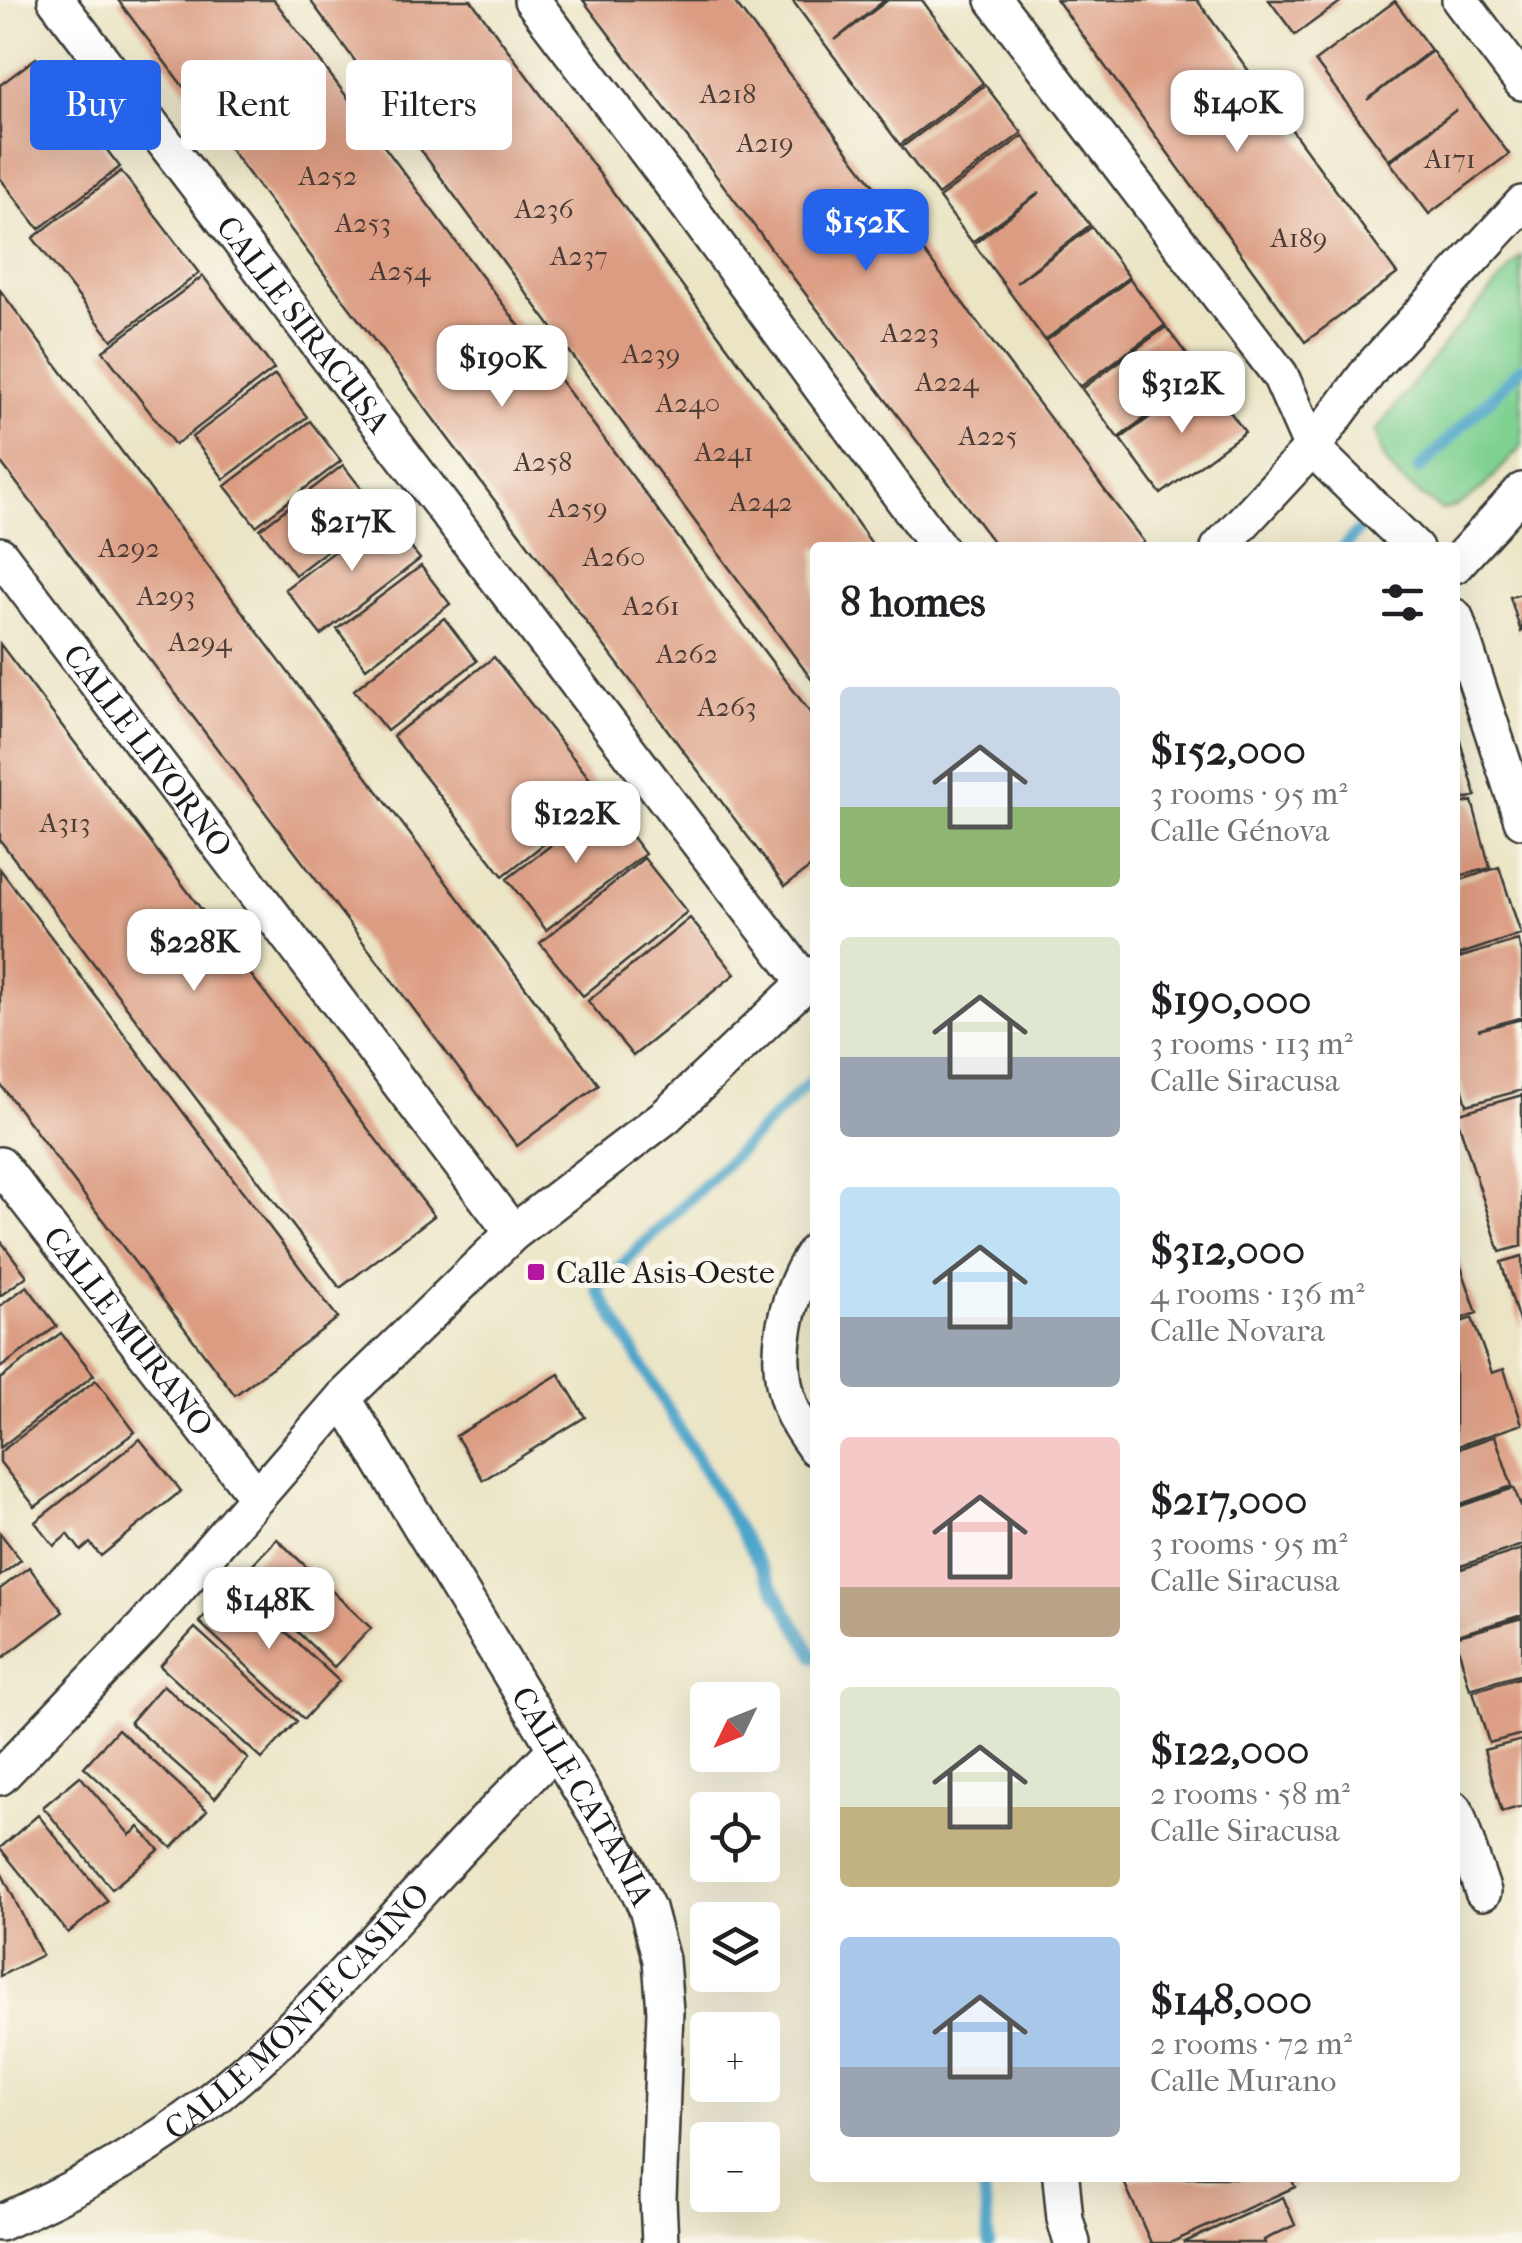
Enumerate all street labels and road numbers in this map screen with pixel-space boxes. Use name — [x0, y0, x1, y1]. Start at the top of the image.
street label: CALLE SIRACUSA — [209, 209, 398, 441]
street label: CALLE LIVORNO — [55, 637, 240, 864]
street label: CALLE MURANO — [36, 1219, 221, 1443]
street label: CALLE CATANIA — [504, 1680, 661, 1912]
street label: CALLE MONTE CASINO — [158, 1876, 437, 2148]

